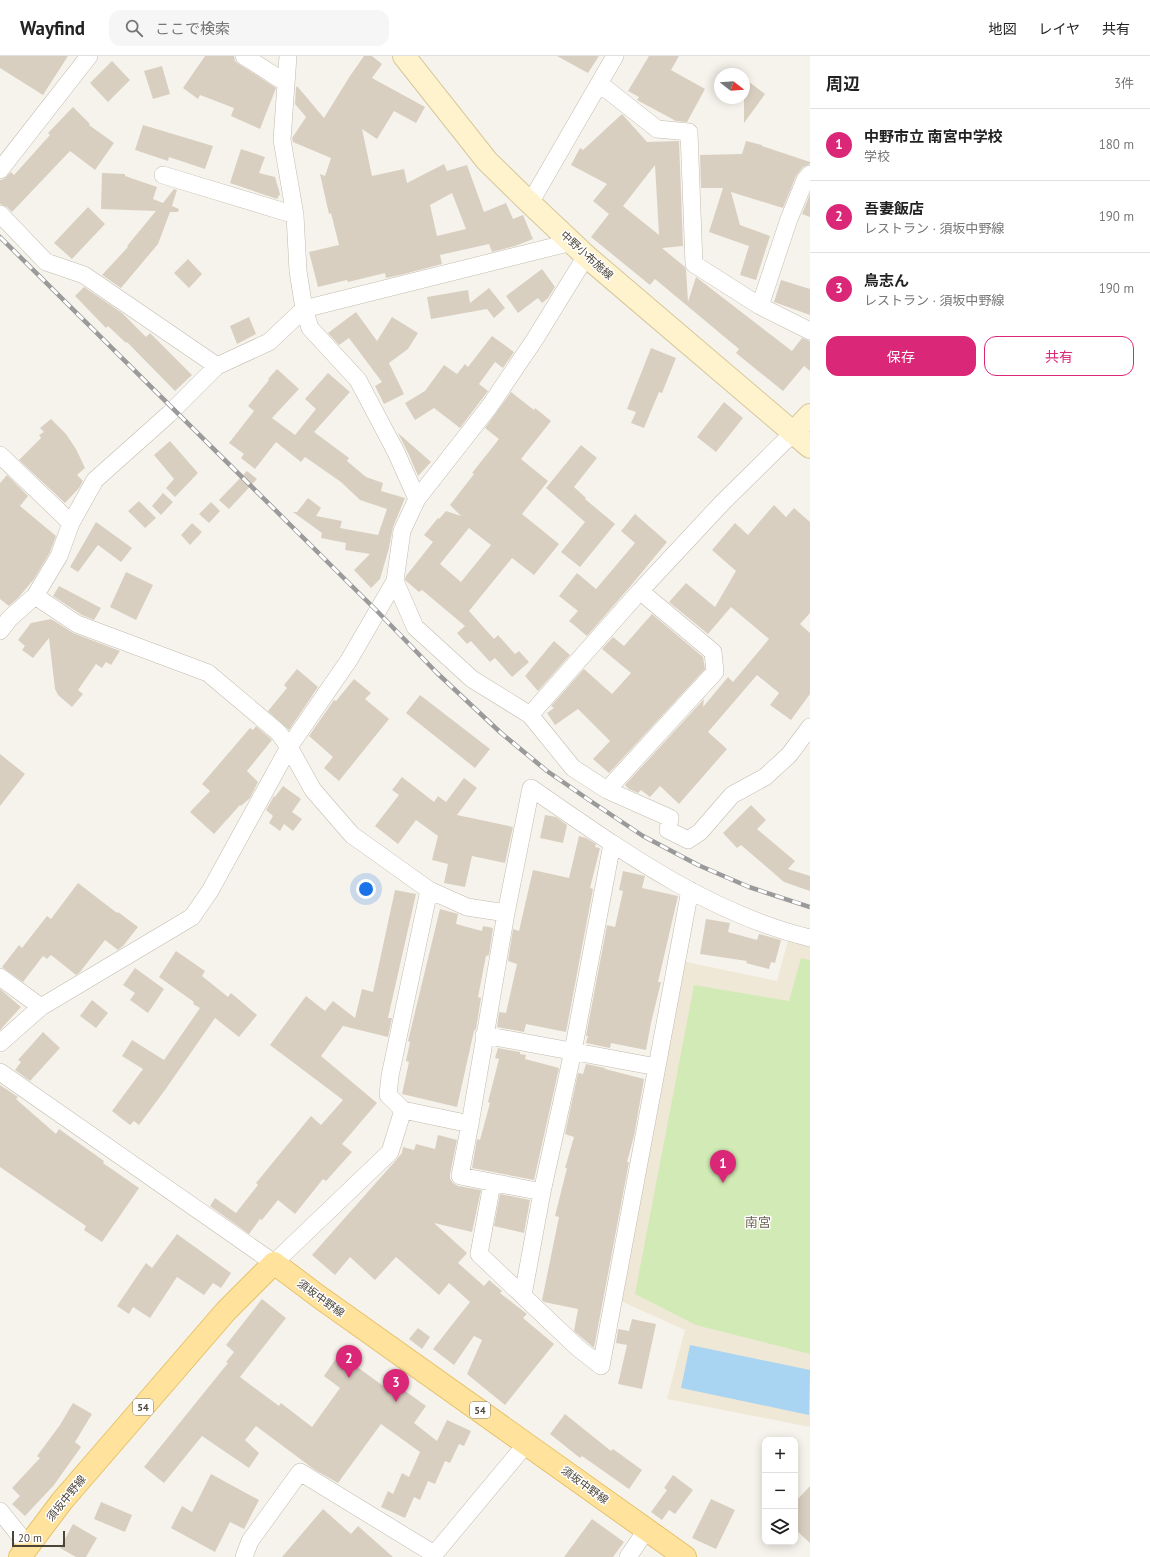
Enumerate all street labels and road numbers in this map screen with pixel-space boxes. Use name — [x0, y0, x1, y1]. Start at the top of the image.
street label: 中野小布施線 — [558, 228, 616, 282]
street label: 須坂中野線 — [295, 1276, 347, 1320]
road number: 54 — [133, 1399, 153, 1415]
road number: 54 — [470, 1402, 490, 1418]
street label: 須坂中野線 — [559, 1463, 611, 1507]
street label: 須坂中野線 — [43, 1472, 89, 1524]

